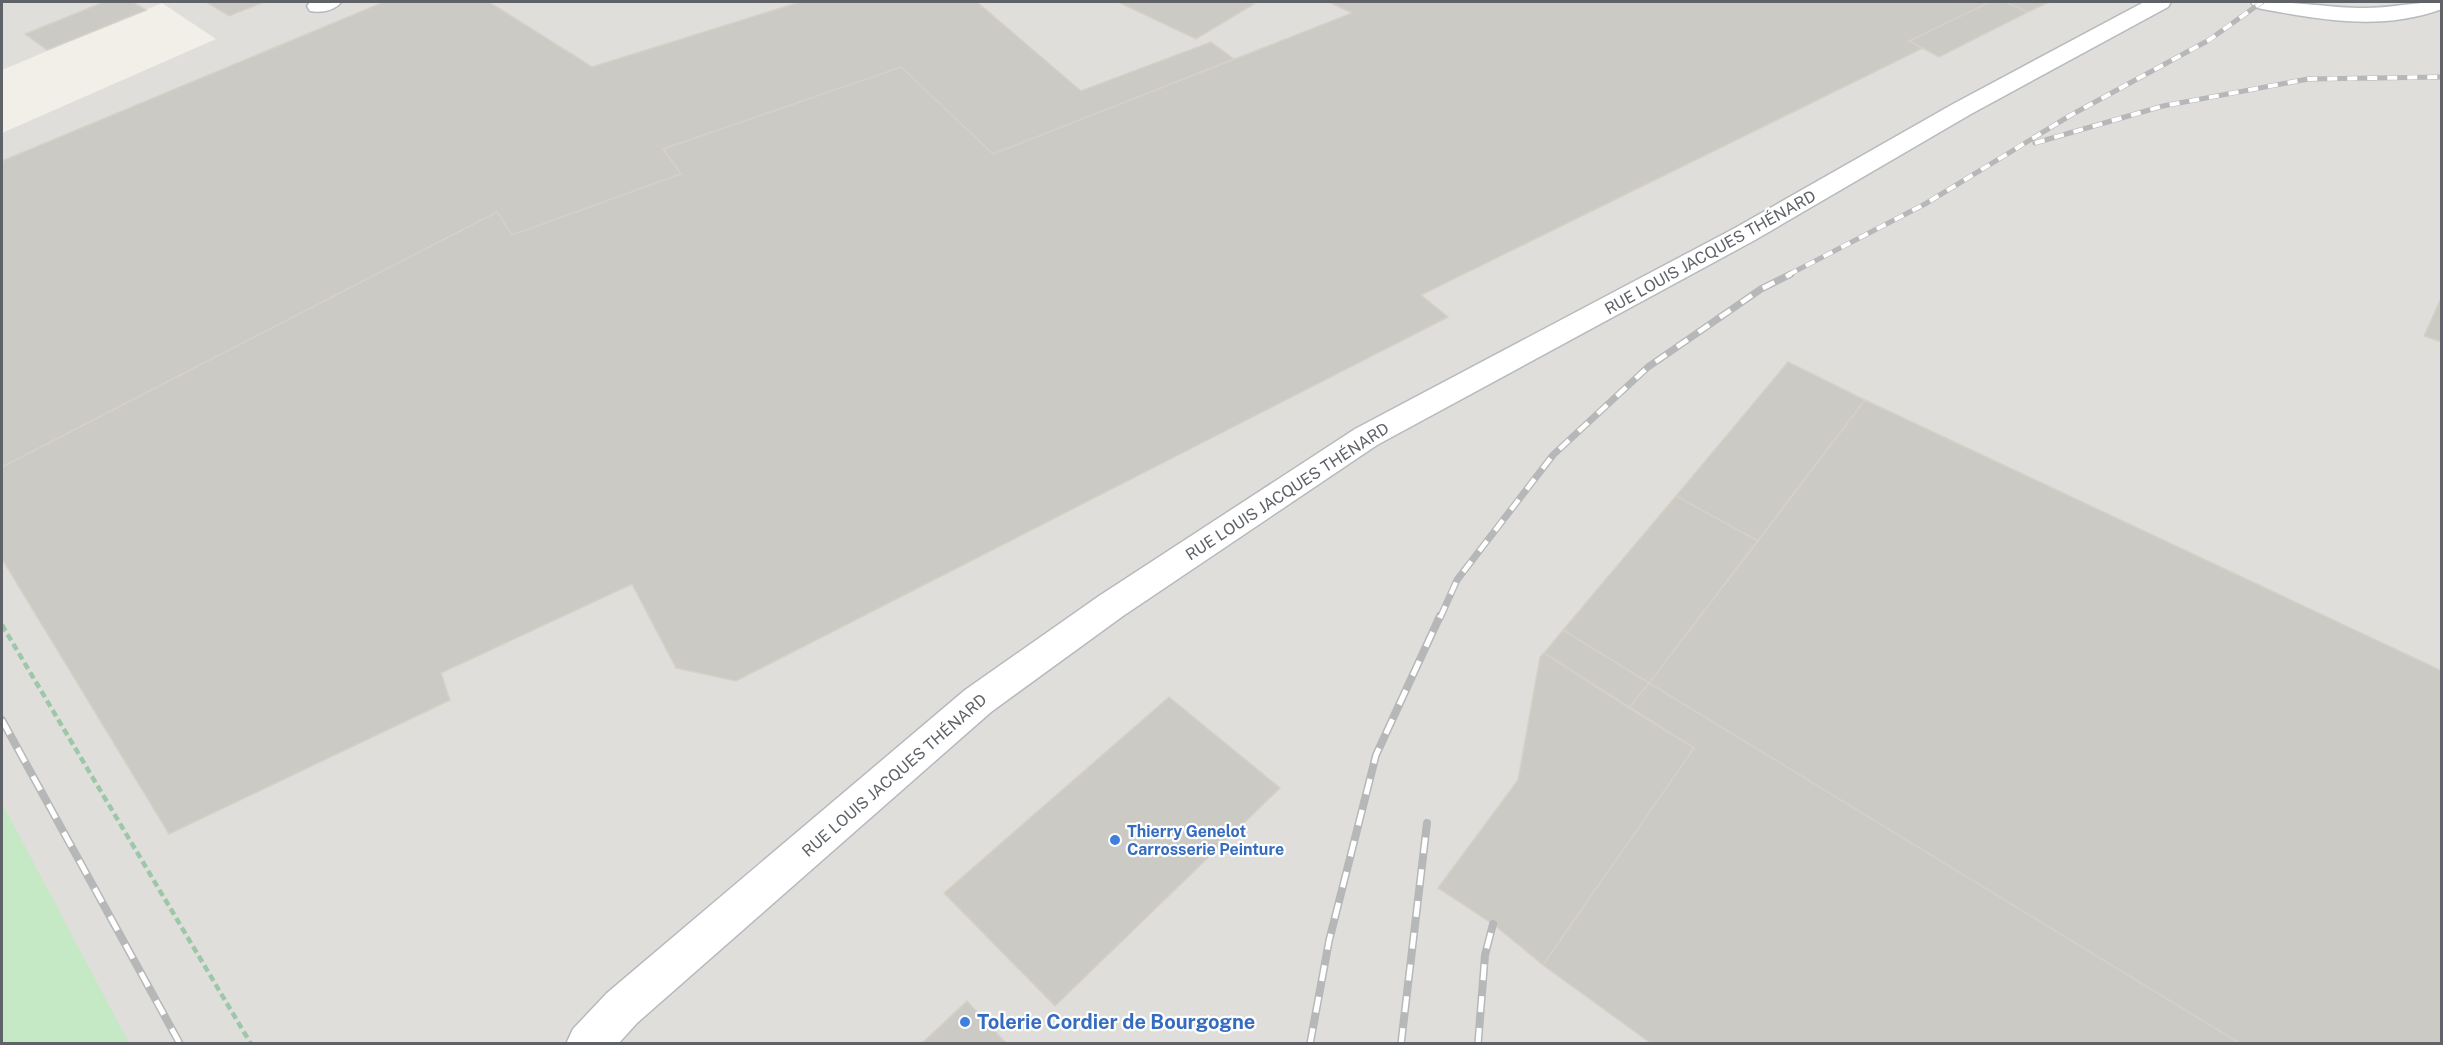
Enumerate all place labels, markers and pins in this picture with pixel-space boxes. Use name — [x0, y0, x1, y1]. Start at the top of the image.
place label: Thierry Genelot Carrosserie Peinture — [1127, 822, 1284, 859]
marker: Thierry Genelot Carrosserie Peinture — [1108, 833, 1122, 847]
place label: Tolerie Cordier de Bourgogne — [977, 1010, 1255, 1034]
marker: Tolerie Cordier de Bourgogne — [958, 1015, 972, 1029]

